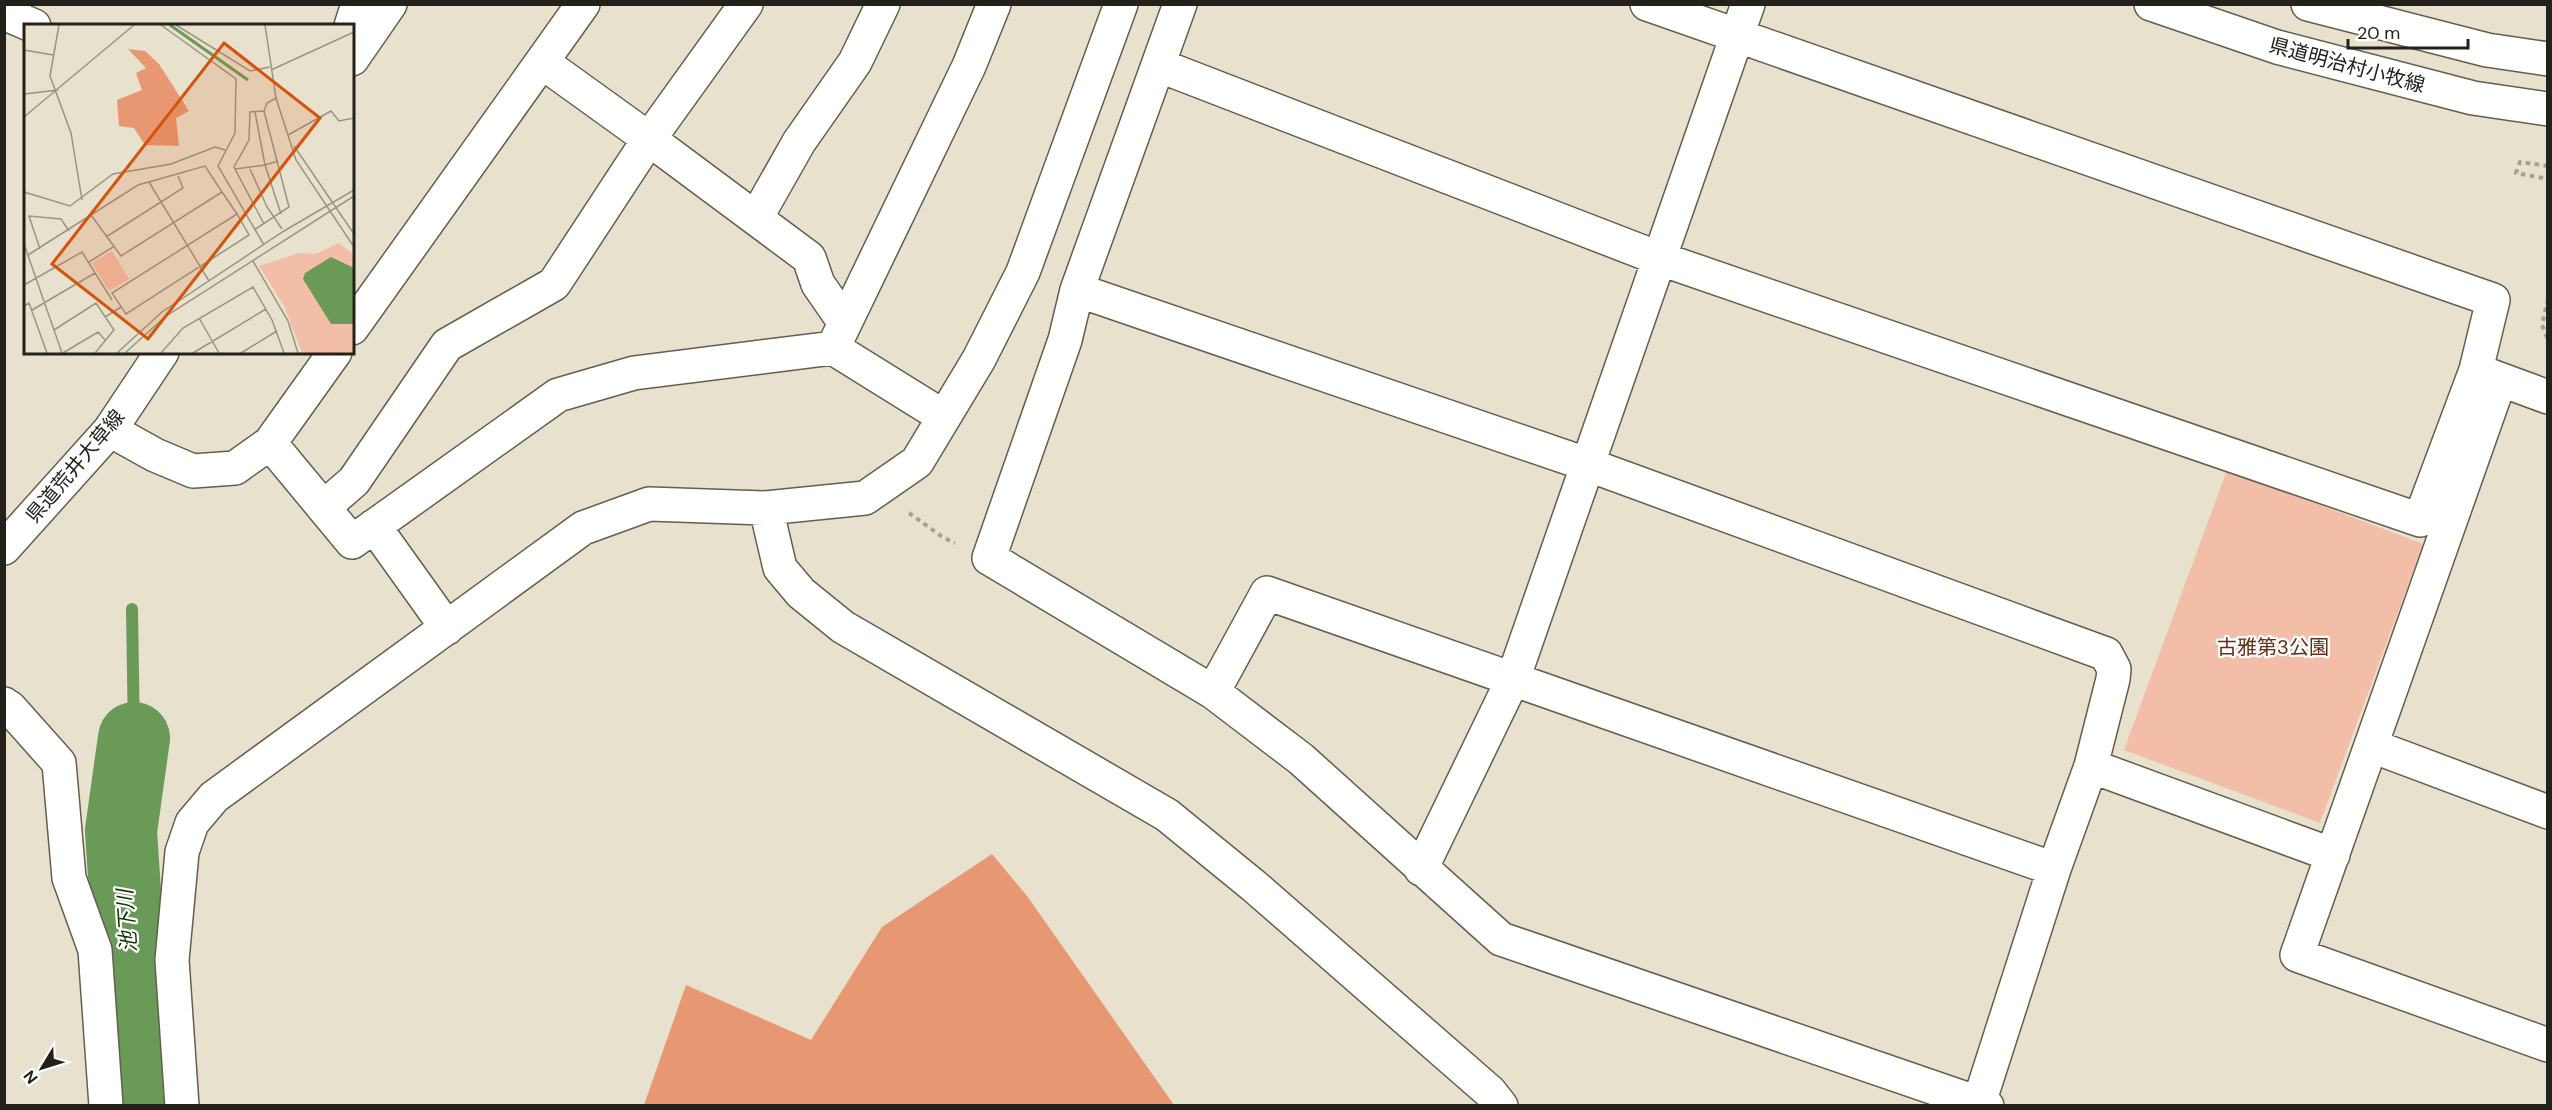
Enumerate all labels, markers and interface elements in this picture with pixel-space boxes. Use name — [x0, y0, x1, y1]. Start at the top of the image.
scale bar — [2348, 12, 2468, 50]
text: 20 m — [2357, 21, 2400, 45]
inset map — [24, 24, 354, 354]
street label: 県道明治村小牧線 — [2266, 32, 2428, 98]
street label: 県道荒井大草線 — [20, 404, 130, 528]
park label: 古雅第3公園 — [2217, 634, 2329, 660]
water label: 池下川 — [111, 887, 143, 953]
north arrow — [12, 1038, 72, 1098]
text: N — [19, 1066, 42, 1088]

